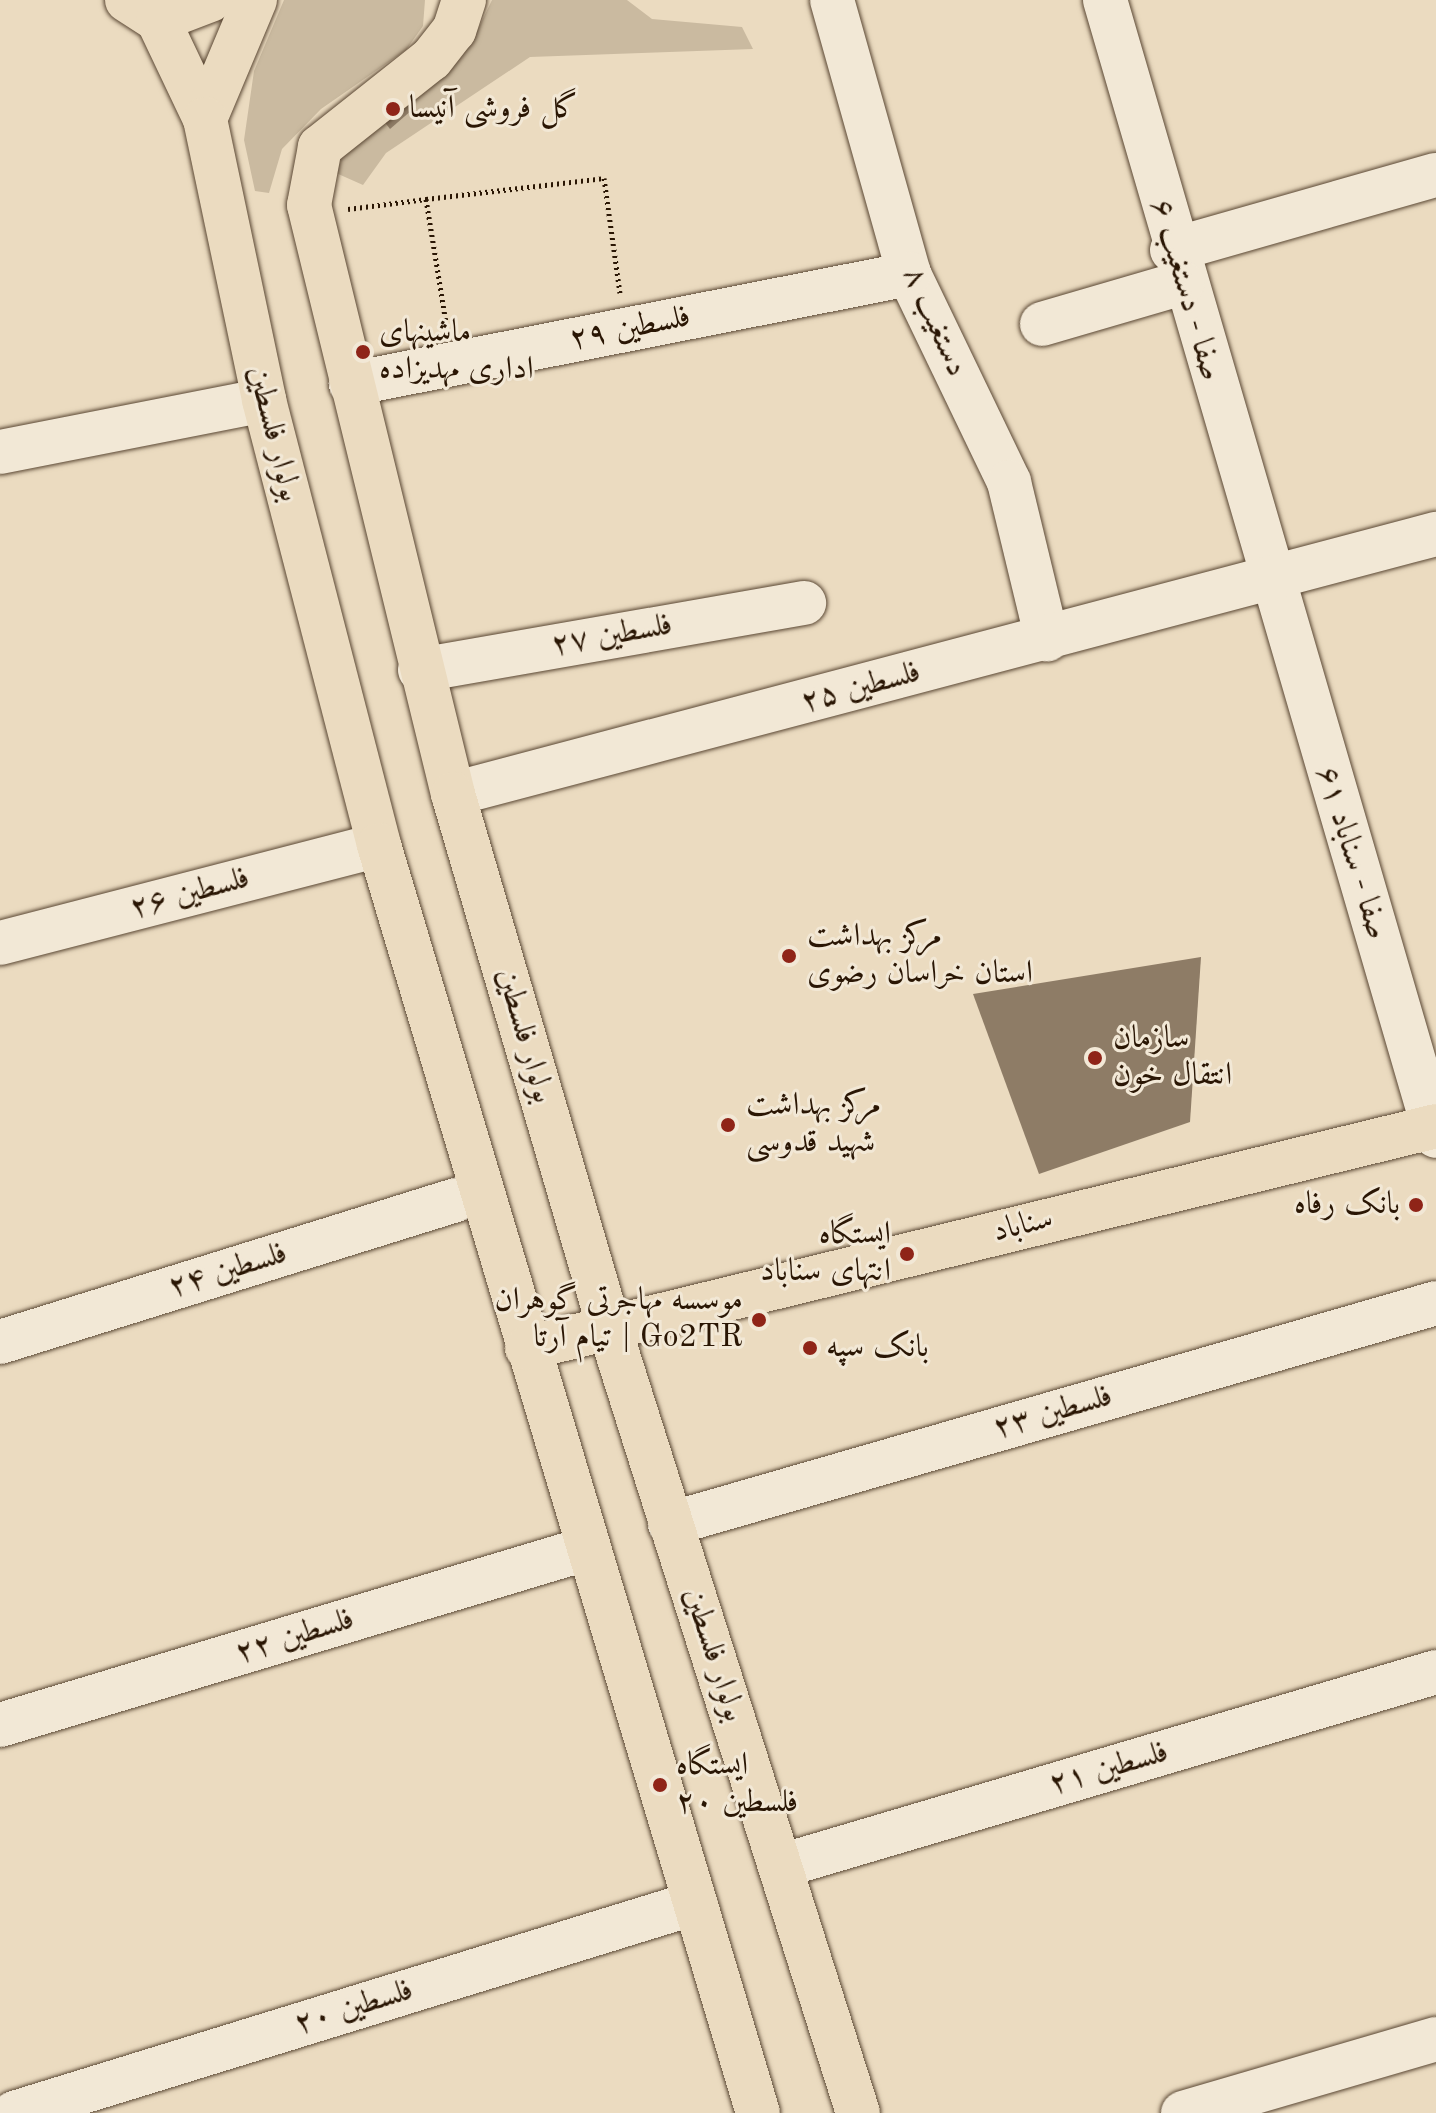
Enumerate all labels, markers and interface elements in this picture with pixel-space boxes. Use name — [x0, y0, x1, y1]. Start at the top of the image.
place label: گل فروشی آنیسا — [409, 90, 578, 128]
marker: گل فروشی آنیسا — [384, 100, 402, 118]
street label: صفا - دستغیب ۶ — [1141, 195, 1229, 385]
street label: دستغیب ۸ — [893, 261, 975, 383]
street label: فلسطین ۲۹ — [566, 298, 694, 360]
place label: ماشینهای اداری مهدیزاده — [379, 315, 534, 390]
marker: ماشینهای اداری مهدیزاده — [354, 343, 372, 361]
street label: بولوار فلسطین — [238, 362, 308, 506]
street label: فلسطین ۲۷ — [548, 606, 676, 666]
street label: فلسطین ۲۵ — [797, 654, 925, 722]
street label: صفا - سناباد ۶۱ — [1306, 762, 1396, 944]
street label: فلسطین ۲۶ — [126, 860, 254, 928]
place label: مرکز بهداشت استان خراسان رضوی — [807, 919, 1033, 994]
marker: مرکز بهداشت استان خراسان رضوی — [778, 945, 800, 967]
street label: بولوار فلسطین — [486, 964, 562, 1108]
place label: سازمان انتقال خون — [1113, 1021, 1232, 1096]
marker: سازمان انتقال خون — [1084, 1047, 1106, 1069]
place label: مرکز بهداشت شهید قدوسی — [746, 1088, 881, 1163]
marker: مرکز بهداشت شهید قدوسی — [717, 1114, 739, 1136]
place label: بانک رفاه — [1294, 1186, 1400, 1224]
marker: بانک رفاه — [1407, 1196, 1425, 1214]
street label: سناباد — [989, 1200, 1057, 1252]
place label: ايستگاه انتهای سناباد — [760, 1217, 891, 1292]
street label: فلسطین ۲۴ — [164, 1235, 292, 1307]
marker: ايستگاه انتهای سناباد — [898, 1245, 916, 1263]
place label: موسسه مهاجرتی گوهران تیام آرتا | Go2TR — [495, 1283, 743, 1358]
marker: موسسه مهاجرتی گوهران تیام آرتا | Go2TR — [750, 1311, 768, 1329]
place label: بانک سپه — [826, 1329, 929, 1367]
marker: بانک سپه — [801, 1339, 819, 1357]
street label: فلسطین ۲۳ — [989, 1378, 1117, 1448]
street label: بولوار فلسطین — [673, 1583, 753, 1727]
street label: فلسطین ۲۲ — [231, 1601, 359, 1673]
street label: فلسطین ۲۱ — [1045, 1734, 1173, 1804]
place label: ایستگاه فلسطین ٢۰ — [676, 1748, 798, 1823]
marker: ایستگاه فلسطین ٢۰ — [651, 1776, 669, 1794]
street label: فلسطین ۲۰ — [290, 1972, 418, 2044]

